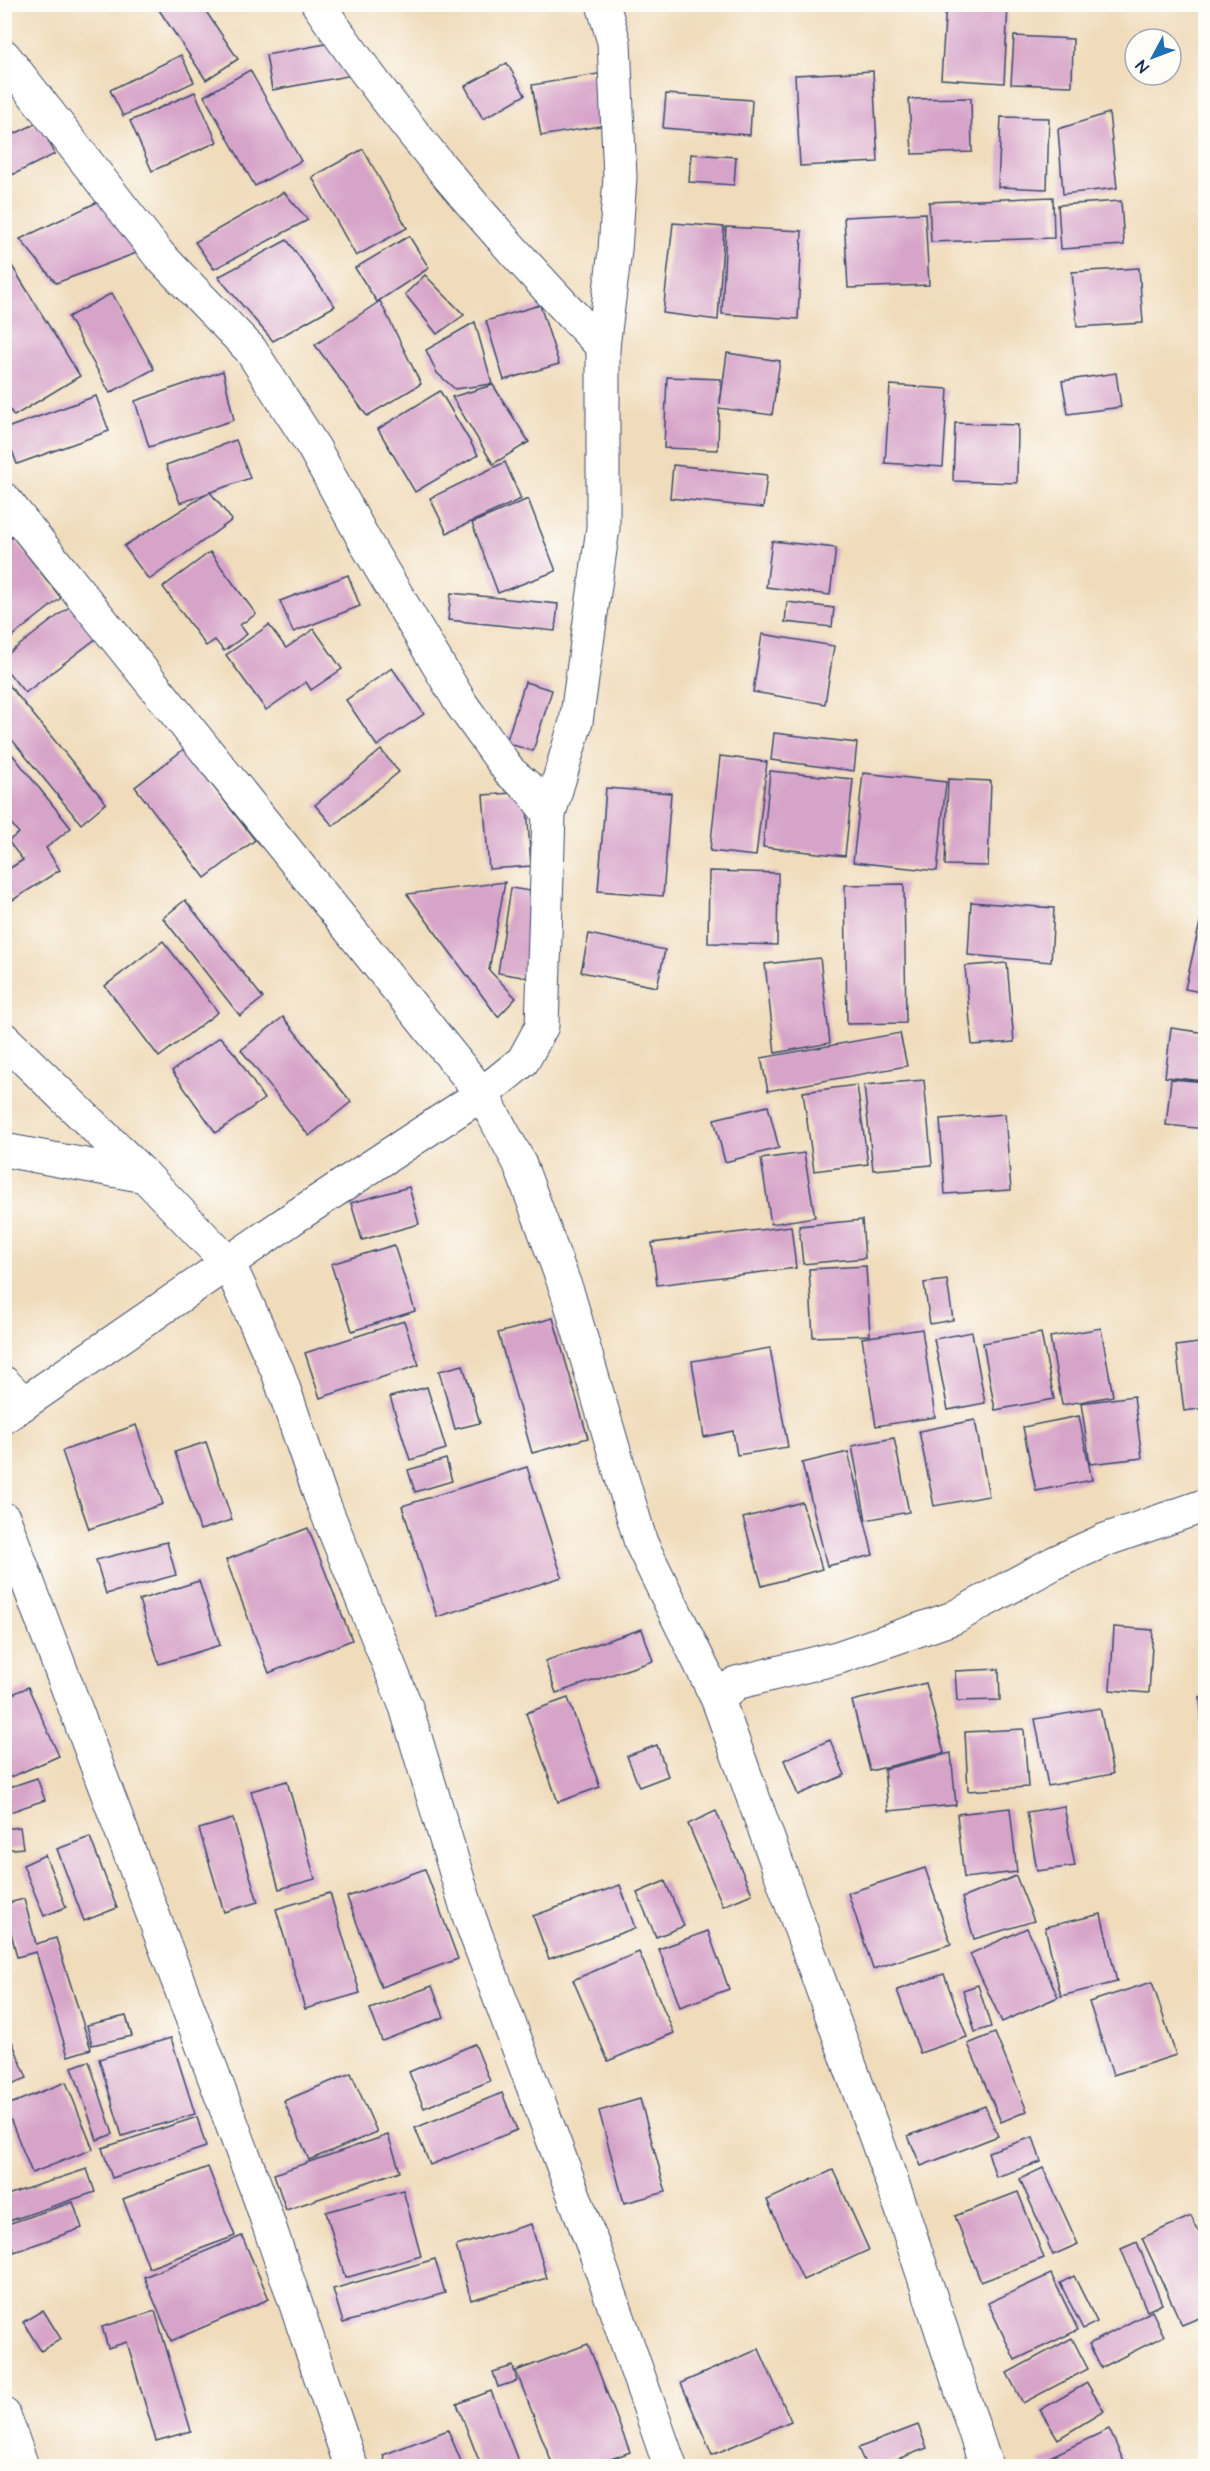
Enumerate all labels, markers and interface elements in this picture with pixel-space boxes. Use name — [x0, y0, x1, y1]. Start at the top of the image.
north arrow — [1123, 27, 1183, 87]
text: N — [1131, 55, 1154, 77]

